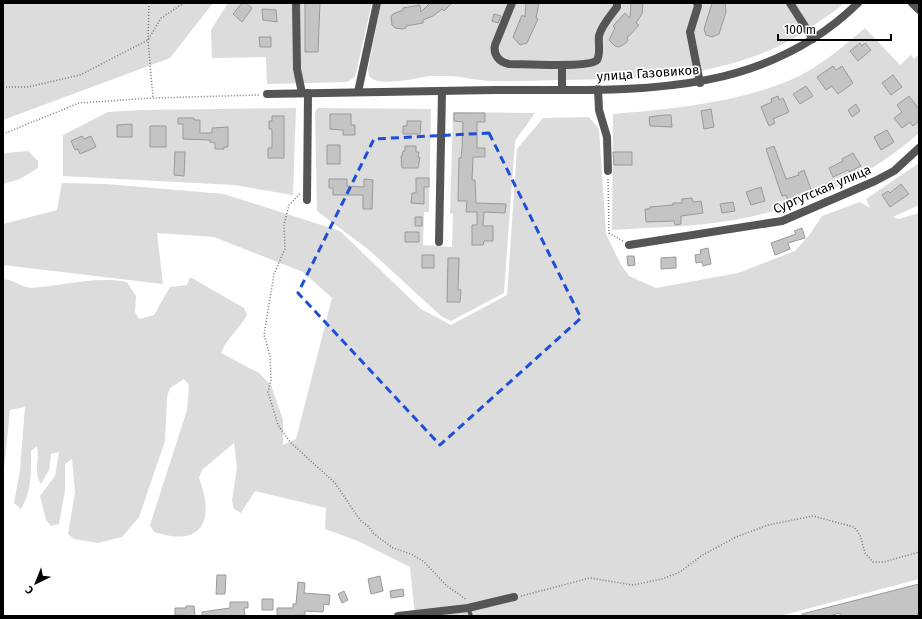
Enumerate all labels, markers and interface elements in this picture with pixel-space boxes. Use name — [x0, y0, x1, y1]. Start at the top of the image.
scale bar — [778, 16, 891, 42]
text: 100 m — [784, 23, 816, 37]
street label: улица Газовиков — [596, 62, 700, 84]
street label: Сургутская улица — [771, 162, 873, 216]
north arrow — [16, 563, 56, 603]
text: С — [22, 583, 36, 597]

